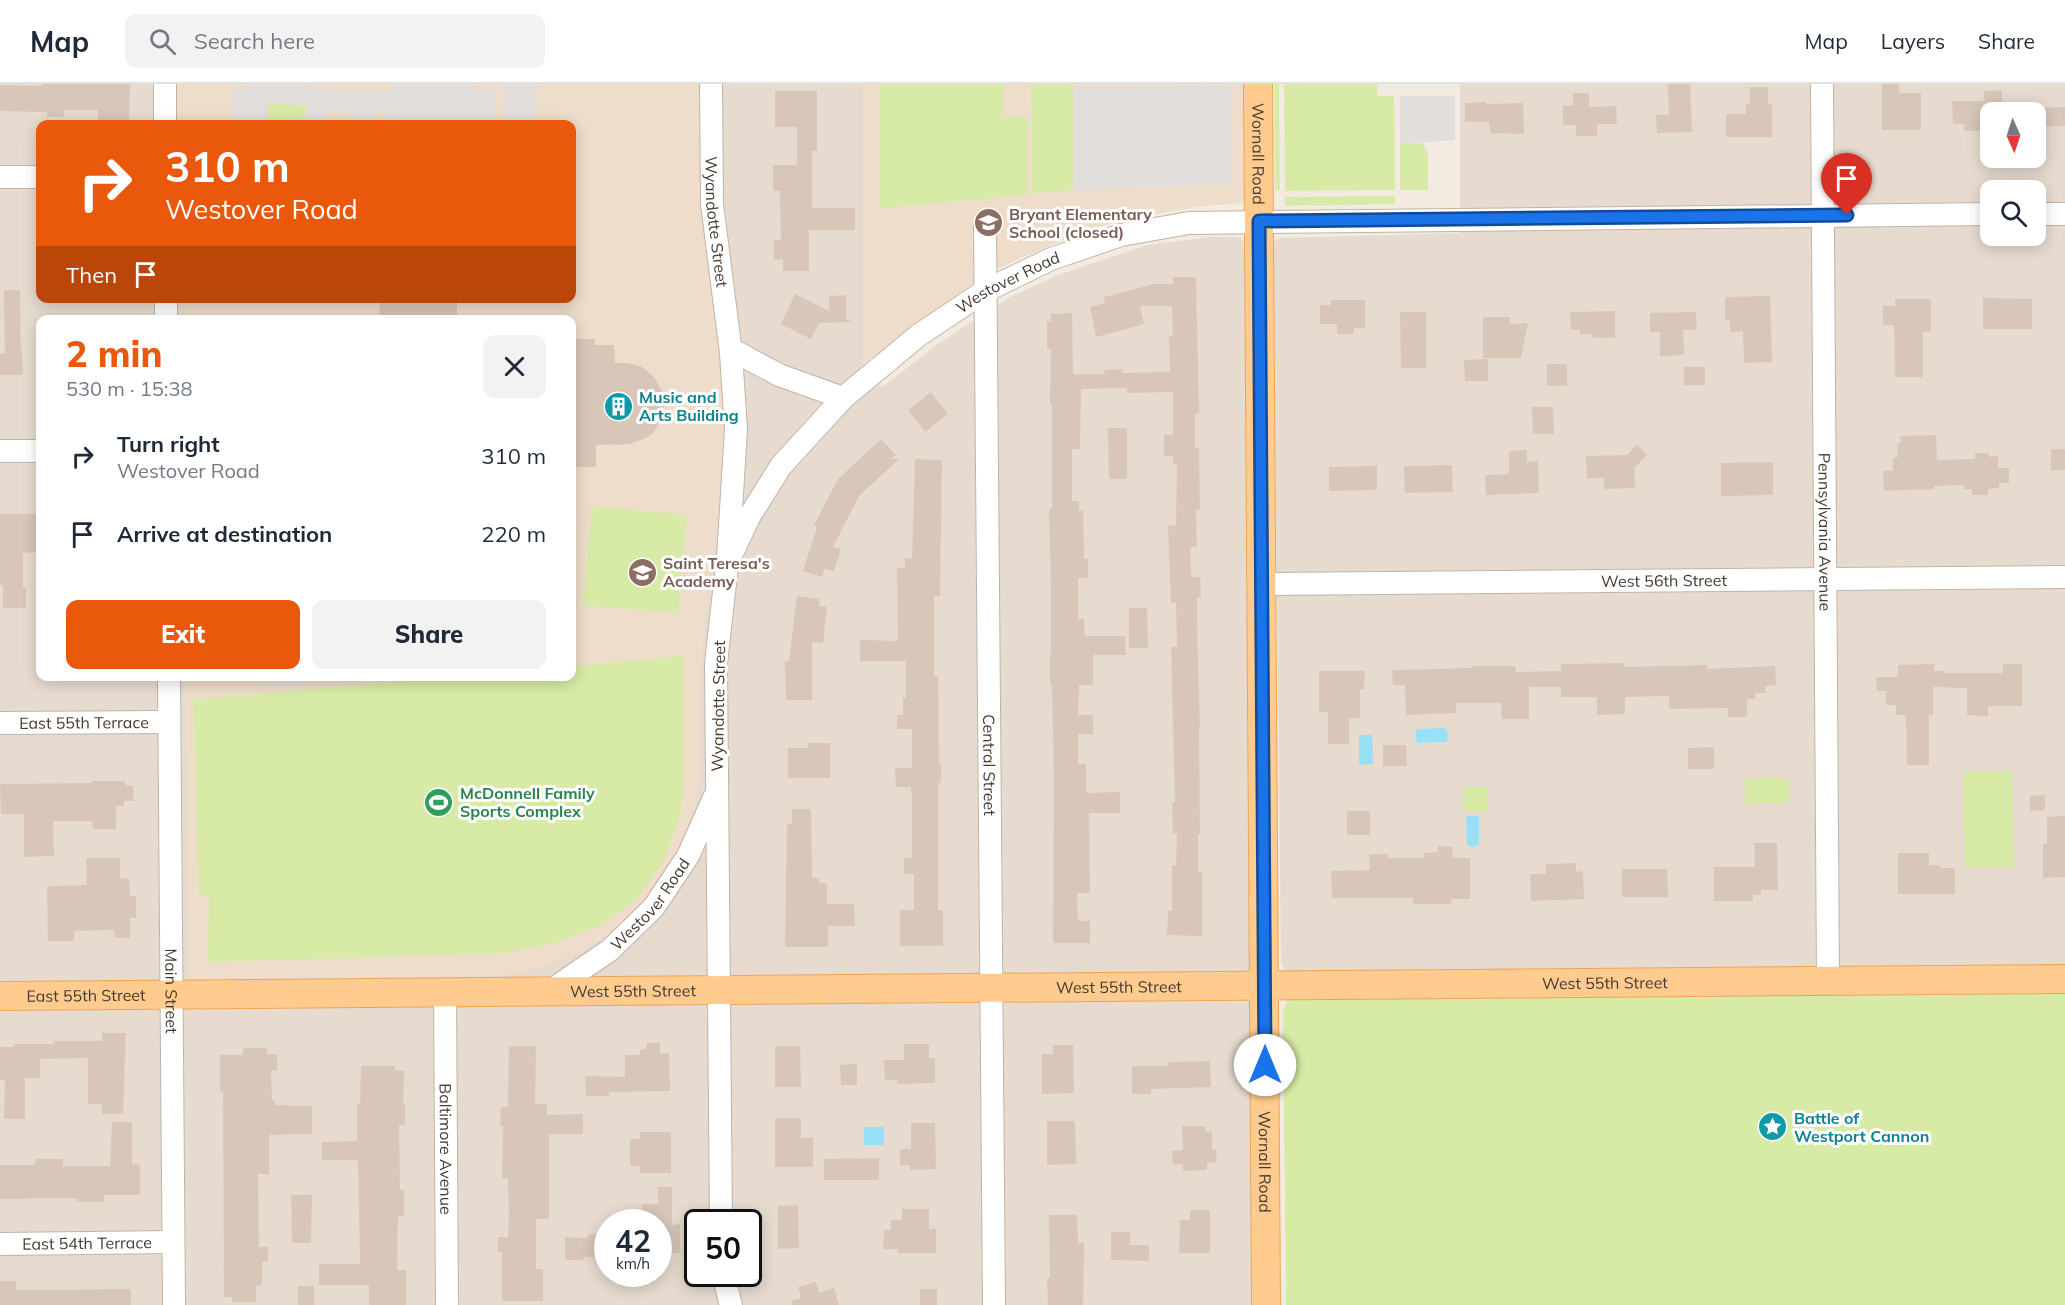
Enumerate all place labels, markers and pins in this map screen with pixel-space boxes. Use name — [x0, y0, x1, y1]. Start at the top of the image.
pin — [1821, 153, 1872, 215]
place label: Bryant Elementary School (closed) — [1009, 204, 1152, 242]
school or university icon: Bryant Elementary School (closed) — [972, 207, 1004, 239]
place label: Music and Arts Building — [639, 387, 739, 425]
building icon: Music and Arts Building — [602, 390, 634, 422]
place label: Saint Teresa's Academy — [663, 553, 770, 591]
school or university icon: Saint Teresa's Academy — [626, 556, 658, 588]
place label: McDonnell Family Sports Complex — [460, 783, 595, 821]
sports icon: McDonnell Family Sports Complex — [423, 786, 455, 818]
place label: Battle of Westport Cannon — [1794, 1108, 1929, 1146]
place icon: Battle of Westport Cannon — [1757, 1111, 1789, 1143]

